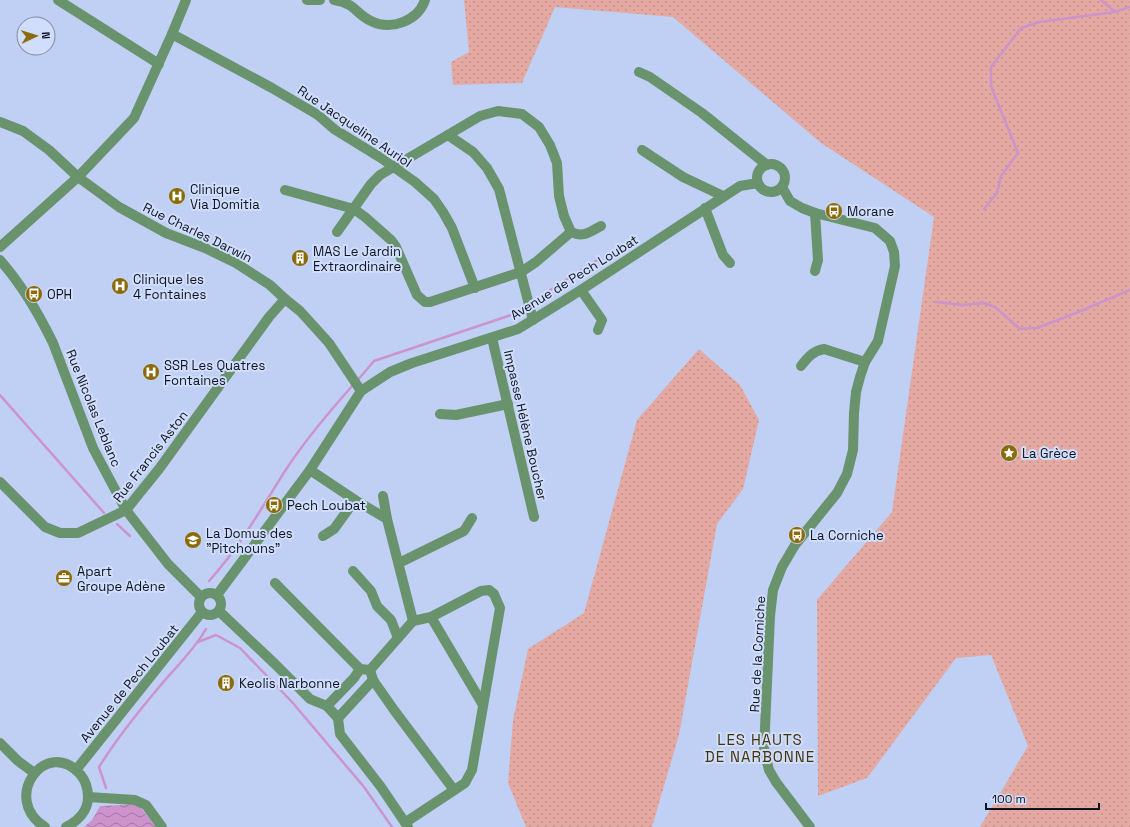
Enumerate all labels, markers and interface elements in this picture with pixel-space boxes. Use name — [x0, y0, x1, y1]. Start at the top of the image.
north arrow — [16, 16, 56, 56]
text: N — [39, 31, 53, 39]
street label: Rue Jacqueline Auriol — [294, 82, 415, 171]
place label: Clinique Via Domitia — [190, 181, 260, 213]
hospital icon: Clinique Via Domitia — [167, 186, 187, 206]
street label: Rue Charles Darwin — [140, 199, 255, 266]
bus stop icon: Morane — [824, 201, 844, 221]
place label: Morane — [847, 203, 894, 220]
street label: Avenue de Pech Loubat — [507, 231, 641, 324]
place label: MAS Le Jardin Extraordinaire — [313, 243, 401, 275]
building icon: MAS Le Jardin Extraordinaire — [290, 248, 310, 268]
place label: Clinique les 4 Fontaines — [133, 271, 206, 303]
hospital icon: Clinique les 4 Fontaines — [110, 276, 130, 296]
bus stop icon: OPH — [24, 284, 44, 304]
place label: OPH — [47, 286, 72, 303]
street label: Rue Nicolas Leblanc — [62, 347, 125, 470]
street label: Impasse Hélène Boucher — [500, 348, 551, 502]
place label: SSR Les Quatres Fontaines — [164, 357, 265, 389]
hospital icon: SSR Les Quatres Fontaines — [141, 362, 161, 382]
street label: Rue Francis Aston — [109, 407, 192, 506]
place icon: La Grèce — [999, 443, 1019, 463]
place label: La Grèce — [1022, 445, 1076, 462]
bus stop icon: Pech Loubat — [264, 495, 284, 515]
place label: Pech Loubat — [287, 497, 366, 514]
place label: La Domus des "Pitchouns" — [206, 525, 293, 557]
bus stop icon: La Corniche — [787, 525, 807, 545]
place label: La Corniche — [810, 527, 884, 544]
school or university icon: La Domus des "Pitchouns" — [183, 530, 203, 550]
place label: Apart Groupe Adène — [77, 563, 165, 595]
office icon: Apart Groupe Adène — [54, 568, 74, 588]
street label: Rue de la Corniche — [746, 595, 769, 713]
street label: Avenue de Pech Loubat — [76, 621, 182, 746]
building icon: Keolis Narbonne — [216, 673, 236, 693]
place label: Keolis Narbonne — [239, 675, 340, 692]
district label: LES HAUTS DE NARBONNE — [705, 730, 815, 766]
scale bar — [986, 785, 1099, 811]
text: 100 m — [992, 791, 1026, 807]

